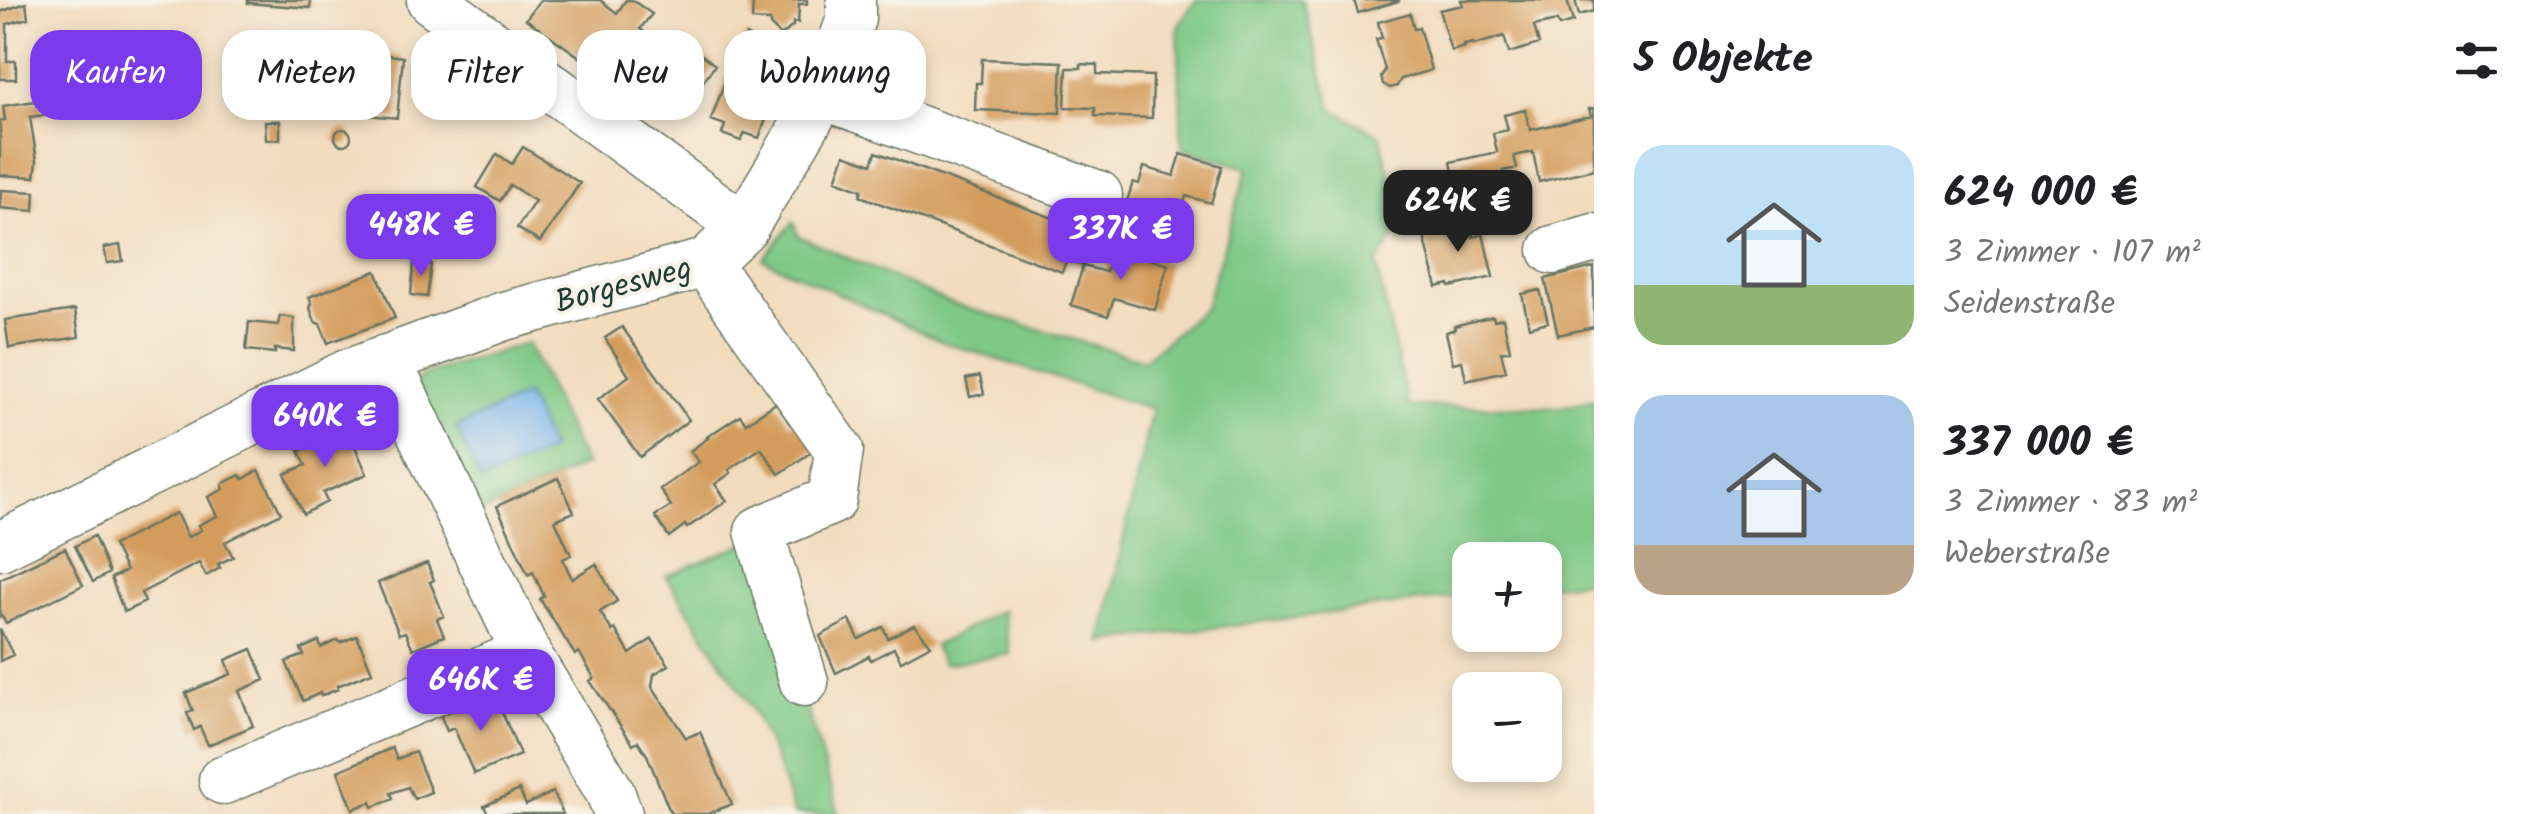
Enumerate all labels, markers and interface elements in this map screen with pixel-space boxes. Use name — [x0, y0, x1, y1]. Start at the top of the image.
text: 5 Objekte — [1634, 27, 1813, 94]
chip: Kaufen — [30, 30, 202, 120]
chip: Mieten — [222, 30, 391, 120]
chip: Filter — [411, 30, 557, 120]
chip: Neu — [577, 30, 704, 120]
chip: Wohnung — [724, 30, 926, 120]
icon: filters — [2449, 33, 2504, 88]
text: 624 000 € — [1944, 161, 2138, 228]
pin: 624K € — [1377, 170, 1539, 255]
text: 624K € — [1405, 177, 1511, 228]
icon: home — [1714, 185, 1834, 305]
pin: 448K € — [340, 194, 502, 279]
pin: 337K € — [1040, 198, 1202, 283]
text: 448K € — [368, 201, 474, 252]
text: 337K € — [1070, 205, 1172, 256]
text: 3 Zimmer · 107 m² — [1944, 228, 2201, 279]
street label: Borgesweg — [550, 244, 698, 329]
text: Seidenstraße — [1944, 279, 2115, 330]
pin: 640K € — [244, 385, 406, 470]
text: 640K € — [273, 392, 377, 443]
text: 337 000 € — [1944, 411, 2133, 478]
icon: home — [1714, 435, 1834, 555]
text: 3 Zimmer · 83 m² — [1944, 478, 2197, 529]
text: Weberstraße — [1944, 529, 2110, 580]
map controls — [1452, 542, 1562, 782]
button: + — [1452, 542, 1562, 652]
pin: 646K € — [400, 649, 562, 734]
text: 646K € — [429, 656, 533, 707]
button: − — [1452, 672, 1562, 782]

